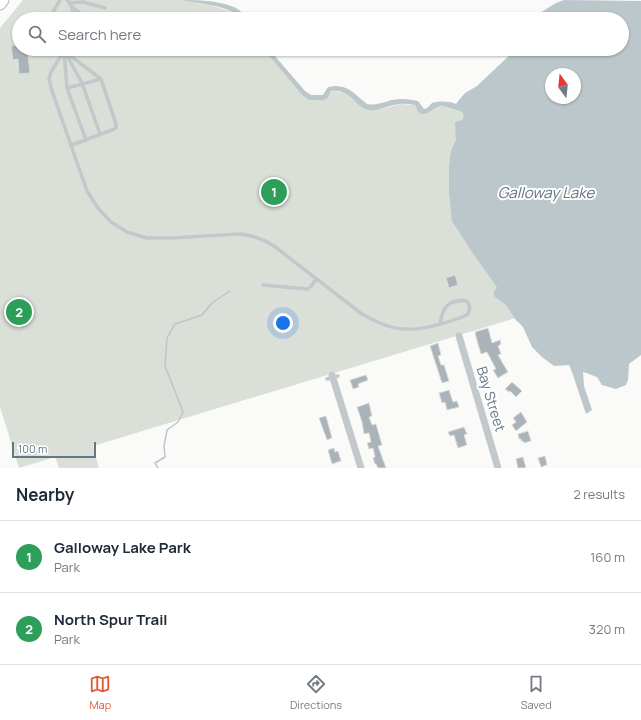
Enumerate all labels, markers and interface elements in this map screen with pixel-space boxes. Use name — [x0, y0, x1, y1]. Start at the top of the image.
search box — [12, 12, 629, 56]
icon: search — [26, 23, 48, 45]
text: Search here — [58, 24, 141, 45]
north arrow — [545, 68, 581, 104]
pin: 1 — [261, 177, 287, 207]
water label: Galloway Lake — [498, 182, 595, 203]
pin: 2 — [6, 297, 32, 327]
your location — [273, 313, 293, 333]
street label: Bay Street — [473, 364, 511, 434]
scale bar — [12, 440, 96, 459]
text: 100 m — [18, 441, 47, 456]
text: Nearby — [16, 483, 74, 506]
text: 2 results — [573, 485, 625, 503]
text: Galloway Lake Park — [54, 537, 191, 558]
text: 1 — [26, 548, 32, 566]
text: 160 m — [590, 548, 625, 566]
text: Park — [54, 558, 80, 576]
text: North Spur Trail — [54, 609, 168, 630]
text: 2 — [25, 620, 33, 638]
text: 320 m — [589, 620, 625, 638]
text: Park — [54, 630, 80, 648]
tab: Map — [89, 673, 111, 712]
tab: Directions — [290, 673, 342, 712]
tab: Saved — [521, 673, 552, 712]

